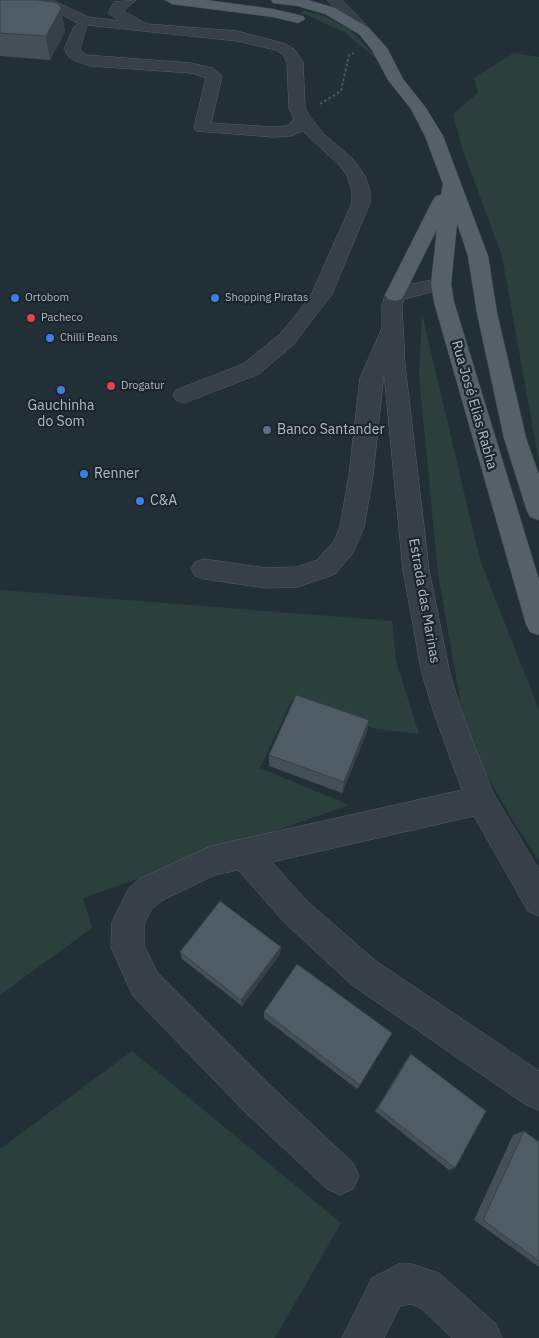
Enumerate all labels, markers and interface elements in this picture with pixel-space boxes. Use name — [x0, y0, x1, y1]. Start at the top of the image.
place label: Ortobom — [25, 291, 69, 305]
place label: Shopping Piratas — [225, 291, 308, 305]
marker: Ortobom — [9, 292, 21, 304]
marker: Shopping Piratas — [209, 292, 221, 304]
place label: Pacheco — [41, 311, 83, 325]
marker: Pacheco — [25, 312, 37, 324]
place label: Chilli Beans — [60, 331, 118, 345]
marker: Chilli Beans — [44, 332, 56, 344]
street label: Rua José Elias Rabha — [448, 339, 500, 471]
place label: Drogatur — [121, 379, 164, 393]
marker: Drogatur — [105, 380, 117, 392]
marker: Gauchinha do Som — [55, 384, 67, 396]
place label: Gauchinha do Som — [27, 398, 95, 431]
place label: Banco Santander — [277, 422, 385, 438]
marker: Banco Santander — [261, 424, 273, 436]
place label: Renner — [94, 466, 139, 482]
marker: Renner — [78, 468, 90, 480]
place label: C&A — [150, 493, 177, 509]
marker: C&A — [134, 495, 146, 507]
street label: Estrada das Marinas — [405, 537, 443, 665]

